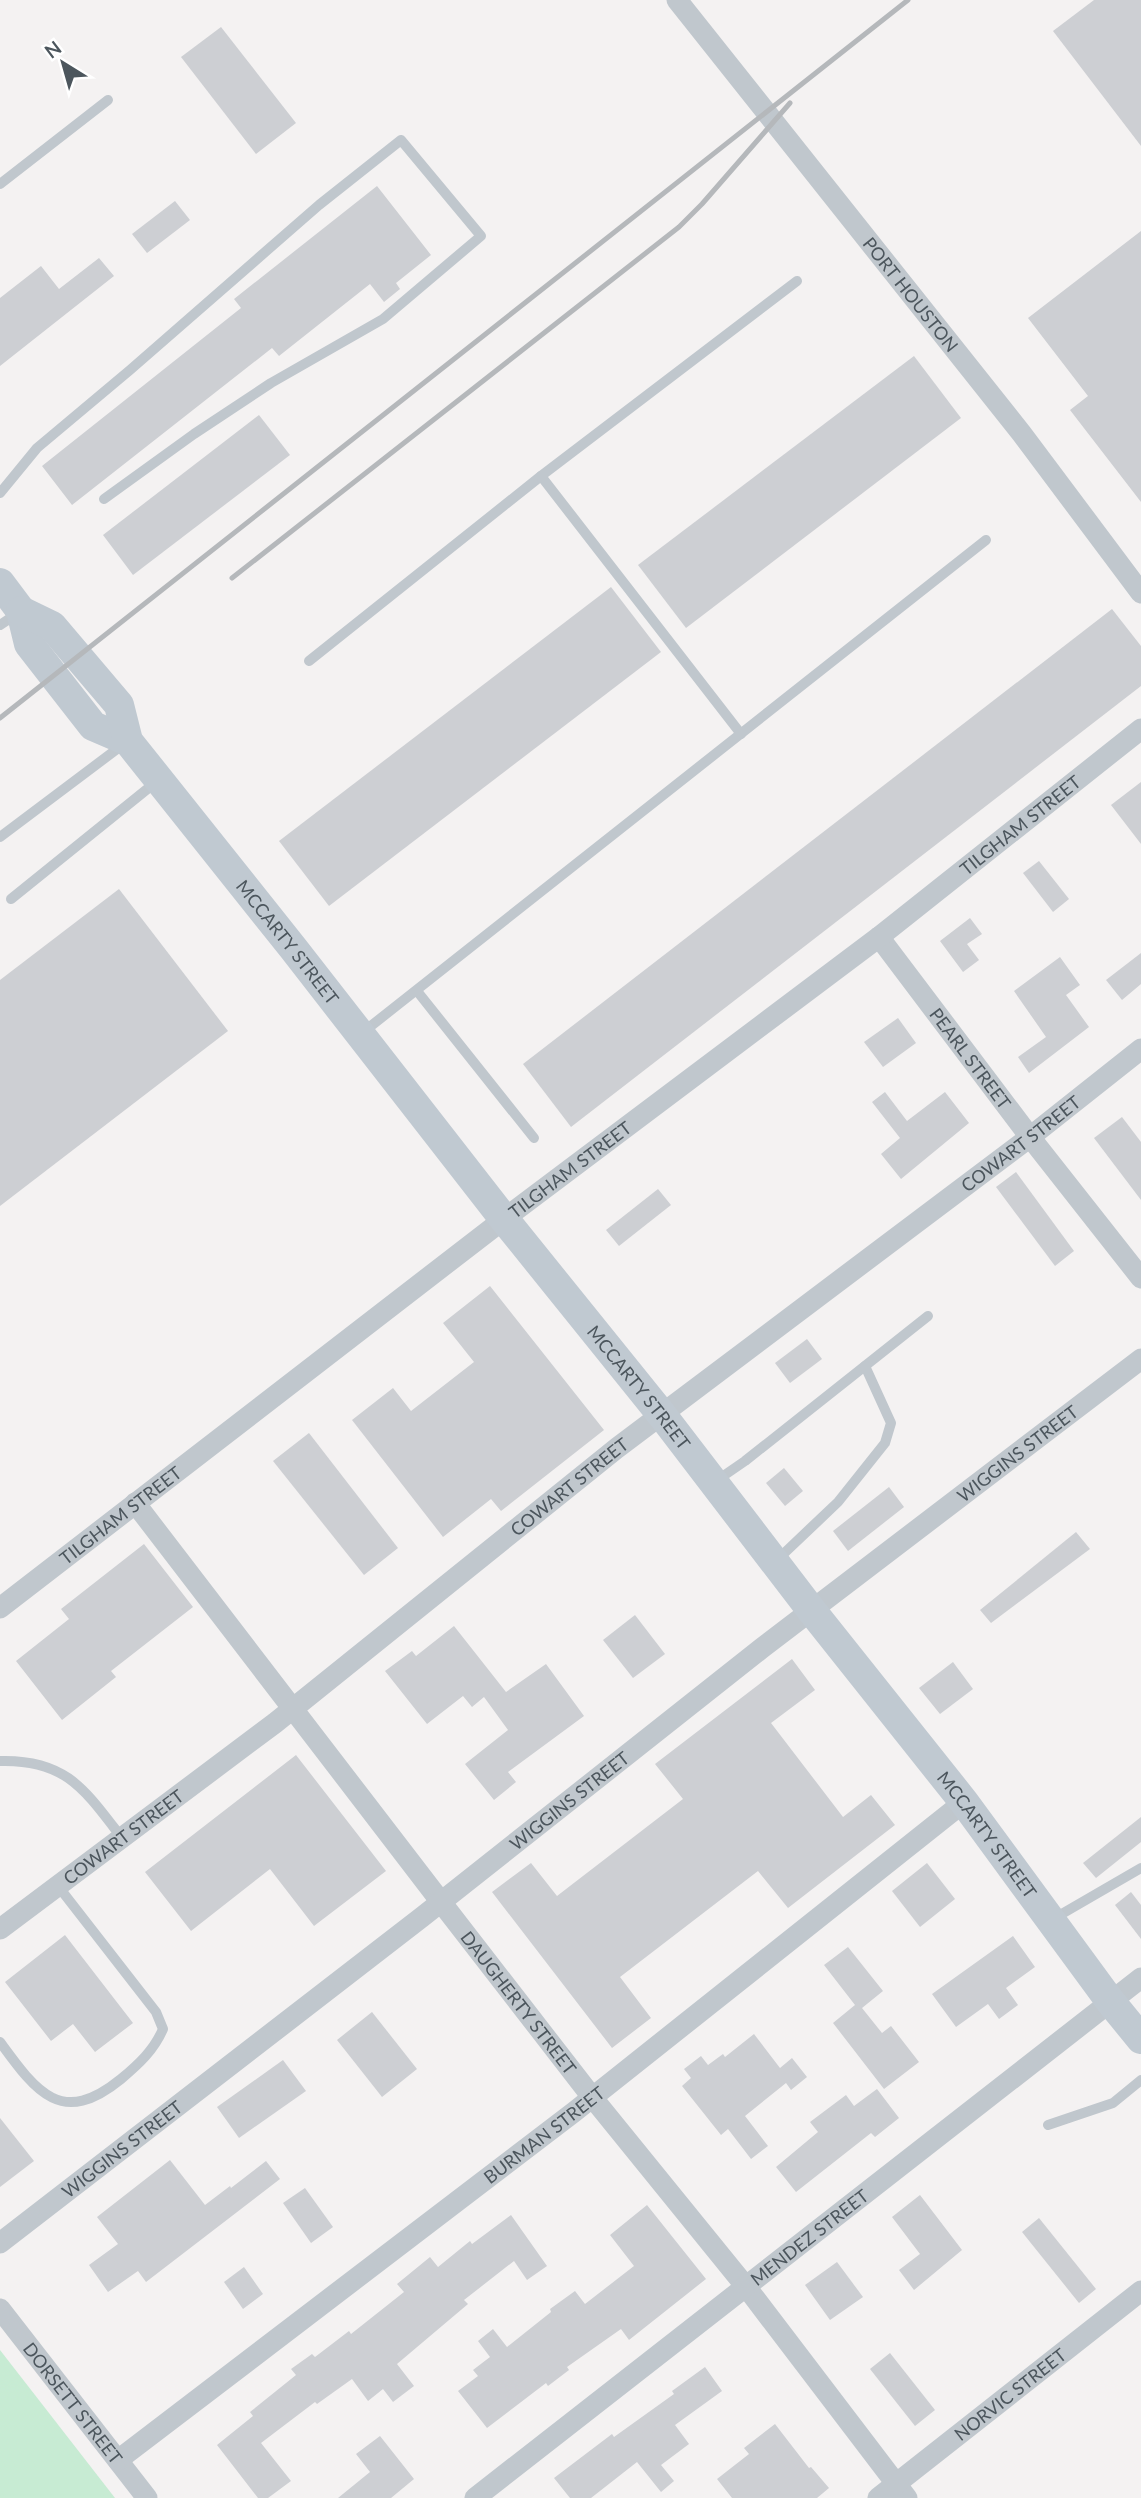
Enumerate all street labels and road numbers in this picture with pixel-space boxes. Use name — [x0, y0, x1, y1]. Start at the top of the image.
street label: PORT HOUSTON — [859, 233, 963, 356]
street label: TILGHAM STREET — [955, 770, 1085, 880]
street label: MCCARTY STREET — [232, 875, 344, 1009]
street label: PEARL STREET — [925, 1003, 1016, 1114]
street label: COWART STREET — [956, 1090, 1085, 1196]
street label: TILGHAM STREET — [504, 1116, 636, 1223]
street label: MCCARTY STREET — [583, 1321, 695, 1454]
street label: WIGGINS STREET — [953, 1400, 1083, 1506]
street label: COWART STREET — [506, 1432, 633, 1540]
street label: TILGHAM STREET — [55, 1461, 186, 1569]
street label: WIGGINS STREET — [505, 1746, 634, 1855]
street label: MCCARTY STREET — [933, 1767, 1042, 1903]
street label: COWART STREET — [59, 1784, 188, 1889]
street label: DAUGHERTY STREET — [456, 1926, 582, 2079]
street label: BURMAN STREET — [479, 2081, 609, 2188]
street label: WIGGINS STREET — [57, 2095, 187, 2202]
street label: MENDEZ STREET — [746, 2184, 873, 2290]
street label: DORSETT STREET — [19, 2338, 127, 2468]
street label: NORVIC STREET — [950, 2343, 1071, 2445]

